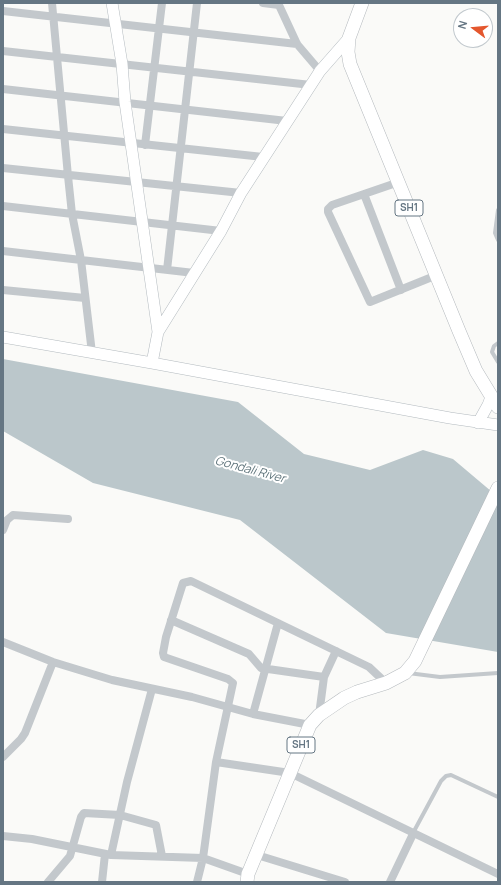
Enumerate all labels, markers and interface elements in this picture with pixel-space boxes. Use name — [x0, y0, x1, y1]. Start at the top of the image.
north arrow — [453, 8, 493, 48]
text: N — [454, 19, 470, 31]
road number: SH1 — [395, 200, 423, 216]
water label: Gondali River — [213, 454, 287, 486]
road number: SH1 — [287, 737, 315, 753]

